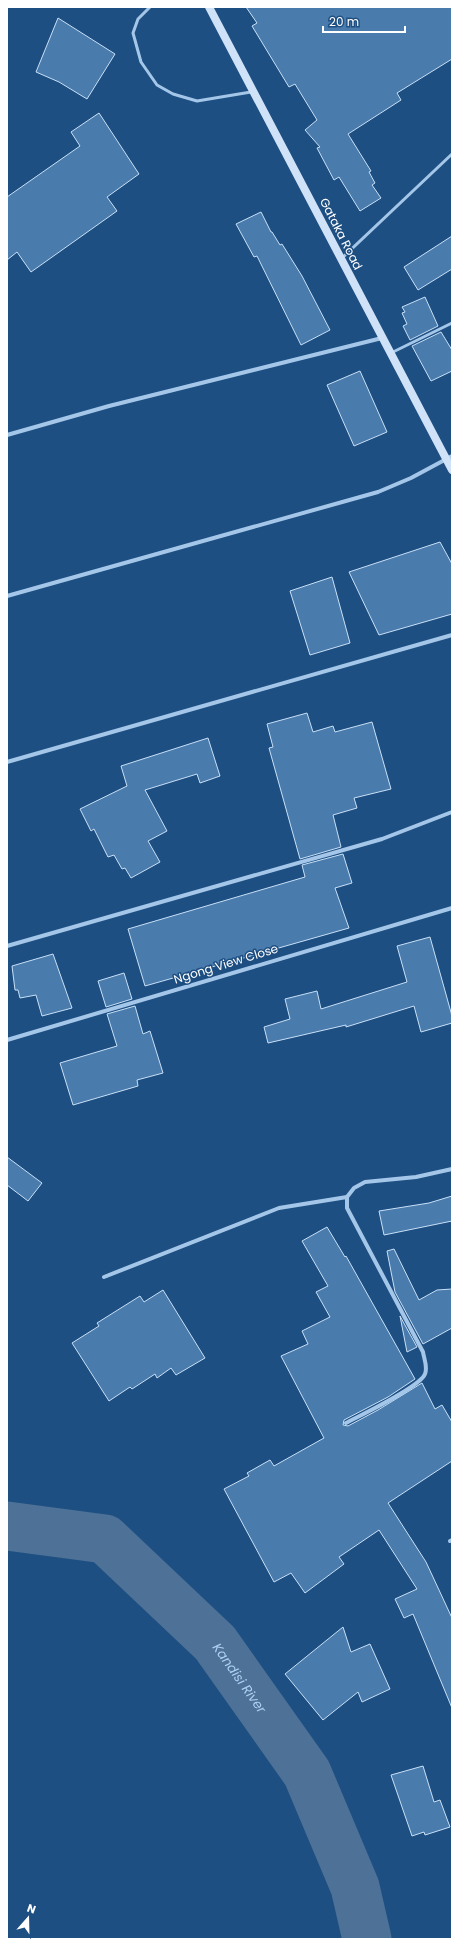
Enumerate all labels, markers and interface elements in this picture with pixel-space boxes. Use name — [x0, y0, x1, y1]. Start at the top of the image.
scale bar — [323, 8, 405, 34]
text: 20 m — [329, 13, 359, 30]
street label: Gataka Road — [316, 195, 367, 273]
street label: Ngong View Close — [172, 940, 280, 987]
water label: Kandisi River — [208, 1639, 271, 1718]
north arrow — [8, 1898, 48, 1938]
text: N — [25, 1900, 38, 1918]

